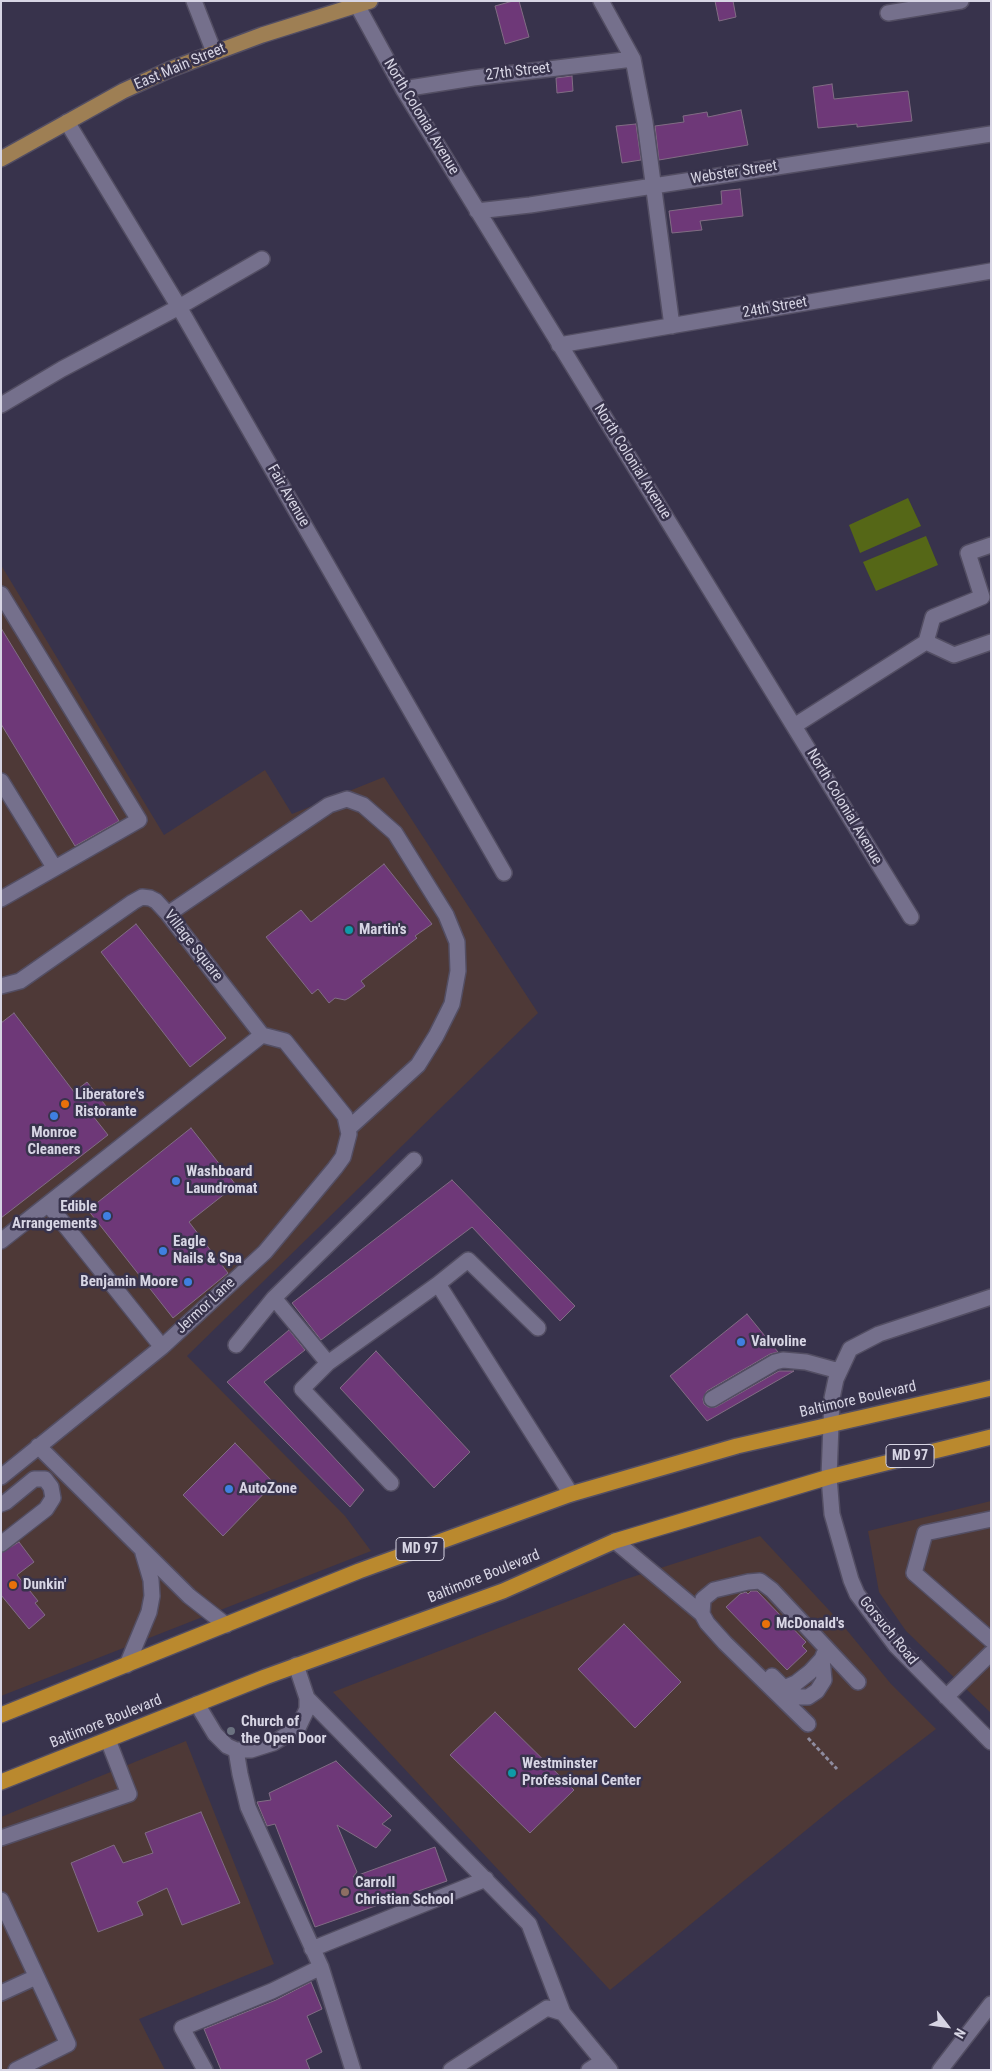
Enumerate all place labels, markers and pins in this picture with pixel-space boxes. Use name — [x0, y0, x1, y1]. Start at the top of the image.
place label: Martin's — [359, 921, 407, 939]
marker: Martin's — [343, 924, 355, 936]
place label: Liberatore's Ristorante — [75, 1086, 145, 1121]
marker: Liberatore's Ristorante — [59, 1098, 71, 1110]
marker: Monroe Cleaners — [48, 1110, 60, 1122]
place label: Monroe Cleaners — [28, 1124, 80, 1159]
place label: Washboard Laundromat — [186, 1163, 257, 1198]
marker: Washboard Laundromat — [170, 1175, 182, 1187]
place label: Edible Arrangements — [12, 1198, 97, 1233]
marker: Edible Arrangements — [101, 1210, 113, 1222]
place label: Eagle Nails & Spa — [173, 1233, 242, 1268]
marker: Eagle Nails & Spa — [157, 1245, 169, 1257]
place label: Benjamin Moore — [80, 1273, 178, 1291]
marker: Benjamin Moore — [182, 1276, 194, 1288]
place label: Valvoline — [751, 1333, 806, 1351]
marker: Valvoline — [735, 1336, 747, 1348]
place label: AutoZone — [239, 1480, 297, 1498]
marker: AutoZone — [223, 1483, 235, 1495]
place label: Dunkin' — [23, 1576, 66, 1594]
marker: Dunkin' — [7, 1579, 19, 1591]
place label: McDonald's — [776, 1615, 844, 1633]
marker: McDonald's — [760, 1618, 772, 1630]
place label: Church of the Open Door — [241, 1713, 326, 1748]
marker: Church of the Open Door — [225, 1725, 237, 1737]
place label: Westminster Professional Center — [522, 1755, 641, 1790]
marker: Westminster Professional Center — [506, 1767, 518, 1779]
place label: Carroll Christian School — [355, 1874, 454, 1909]
marker: Carroll Christian School — [339, 1886, 351, 1898]

